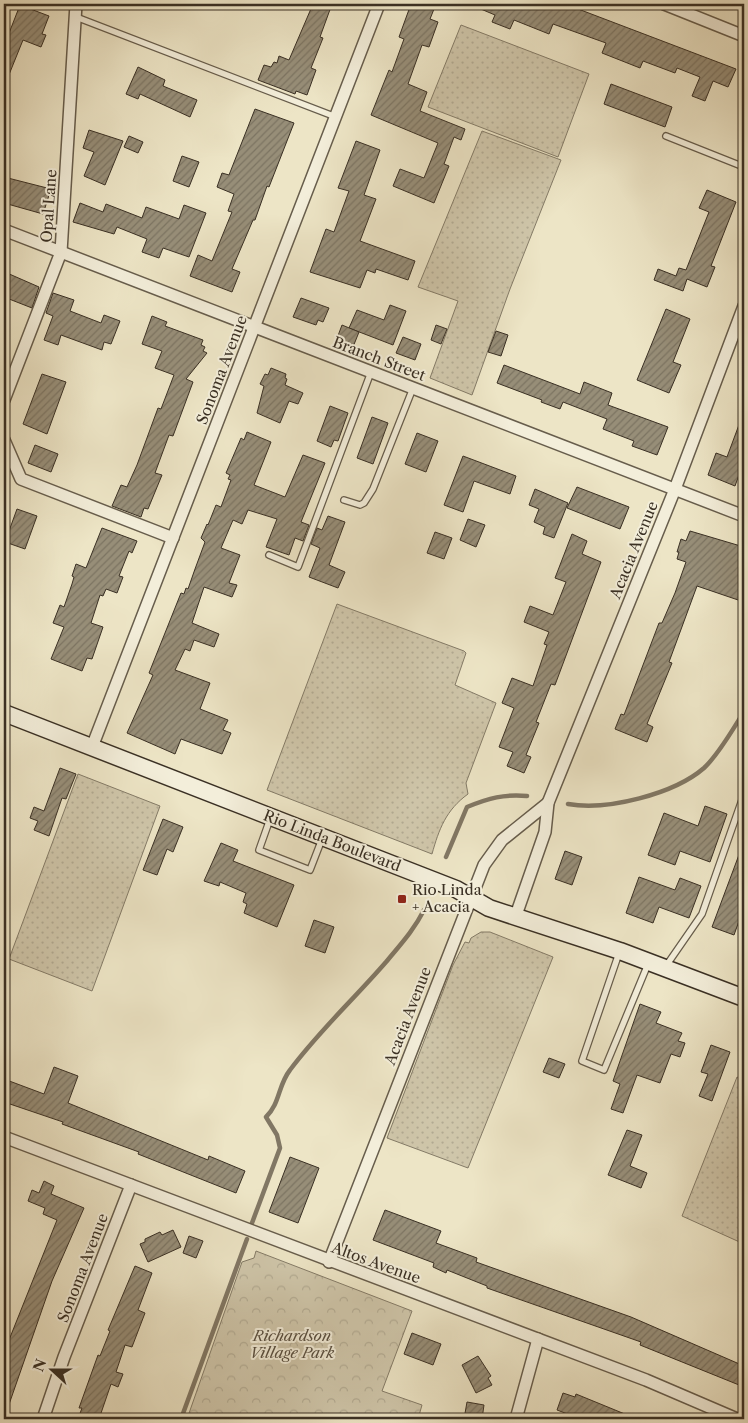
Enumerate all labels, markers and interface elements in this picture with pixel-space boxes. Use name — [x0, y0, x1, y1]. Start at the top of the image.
street label: Opal Lane — [36, 169, 61, 243]
street label: Sonoma Avenue — [192, 313, 251, 427]
street label: Branch Street — [330, 332, 429, 385]
street label: Acacia Avenue — [605, 498, 662, 602]
street label: Rio Linda Boulevard — [261, 806, 404, 876]
place label: Rio Linda + Acacia — [412, 880, 482, 916]
marker: Rio Linda + Acacia — [396, 893, 408, 905]
street label: Acacia Avenue — [380, 964, 435, 1069]
street label: Sonoma Avenue — [53, 1211, 112, 1325]
street label: Altos Avenue — [328, 1237, 423, 1287]
park label: Richardson Village Park — [250, 1326, 334, 1362]
north arrow — [28, 1346, 78, 1396]
text: N — [29, 1356, 50, 1374]

